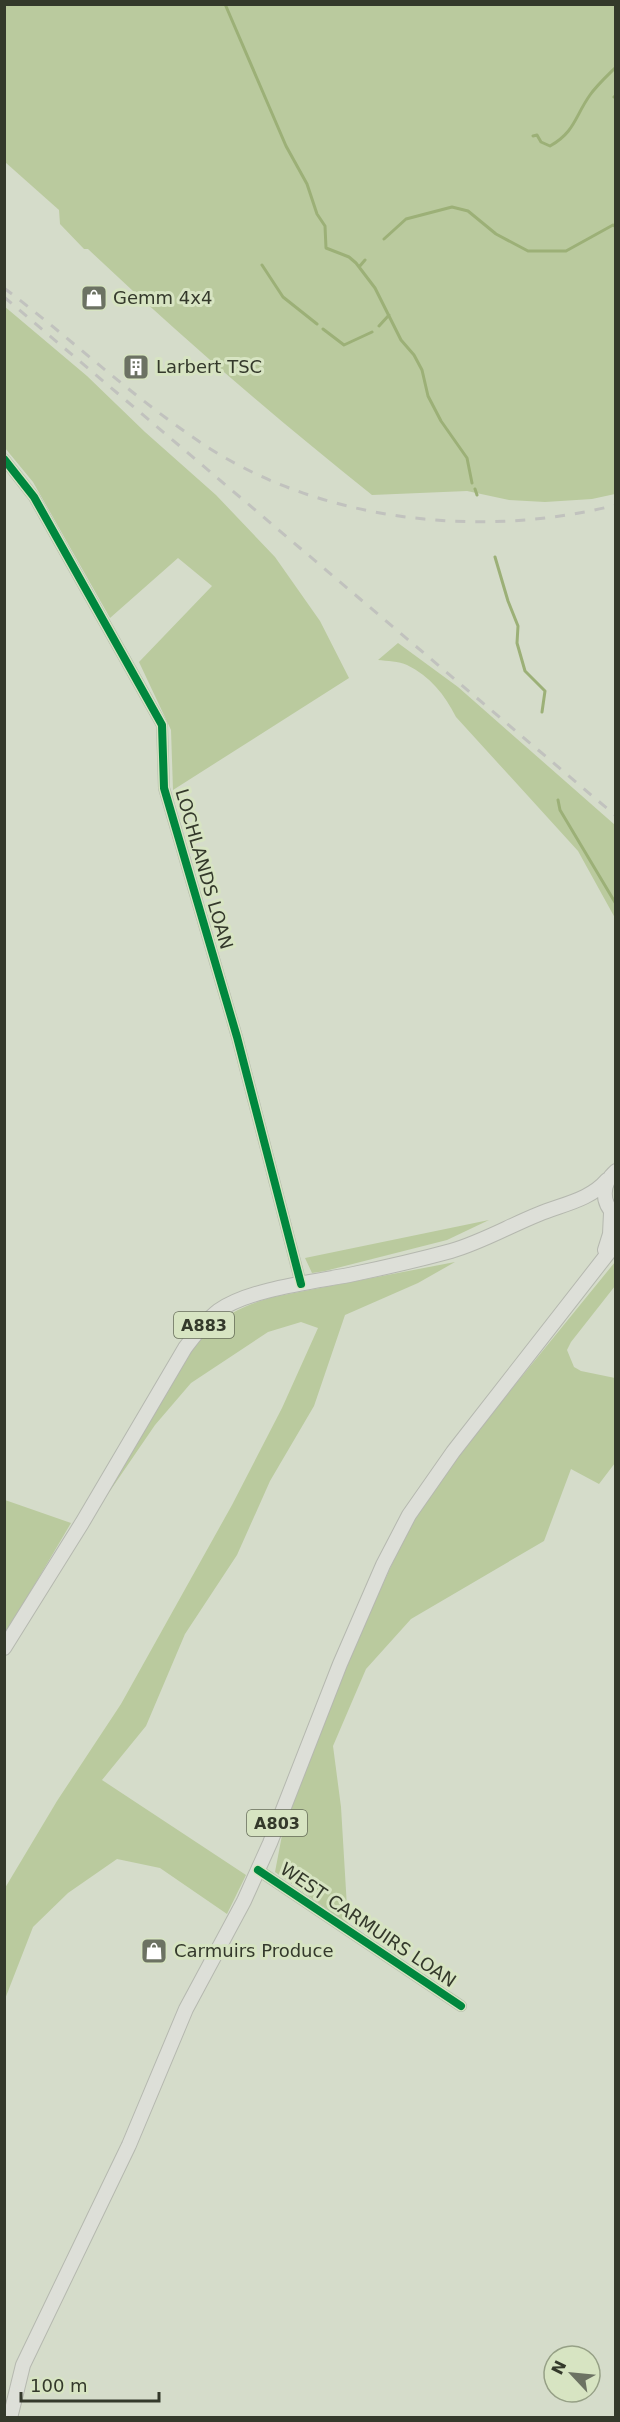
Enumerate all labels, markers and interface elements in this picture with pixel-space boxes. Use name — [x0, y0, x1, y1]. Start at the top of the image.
shop icon: Gemm 4x4 — [79, 283, 109, 313]
place label: Gemm 4x4 — [113, 287, 212, 308]
building icon: Larbert TSC — [121, 352, 151, 382]
place label: Larbert TSC — [156, 356, 262, 377]
street label: LOCHLANDS LOAN — [172, 786, 237, 951]
road number: A883 — [174, 1312, 234, 1338]
road number: A803 — [247, 1810, 307, 1836]
street label: WEST CARMUIRS LOAN — [276, 1858, 460, 1991]
shop icon: Carmuirs Produce — [139, 1936, 169, 1966]
place label: Carmuirs Produce — [174, 1940, 334, 1961]
north arrow — [542, 2344, 602, 2404]
text: N — [547, 2357, 570, 2378]
scale bar — [21, 2365, 159, 2403]
text: 100 m — [30, 2375, 88, 2396]

